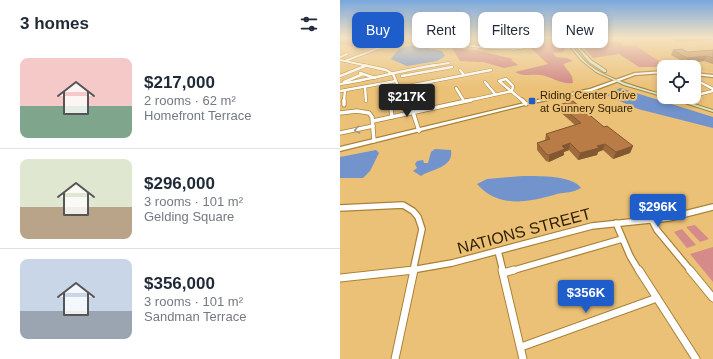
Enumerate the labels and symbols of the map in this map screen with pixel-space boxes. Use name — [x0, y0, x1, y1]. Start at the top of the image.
pin: $217K — [379, 84, 435, 118]
place label: Riding Center Drive at Gunnery Square — [540, 89, 636, 114]
marker: Riding Center Drive at Gunnery Square — [527, 96, 537, 106]
one-way arrow — [353, 125, 360, 133]
pin: $296K — [630, 194, 686, 228]
street label: NATIONS STREET — [455, 205, 593, 257]
pin: $356K — [558, 280, 614, 314]

